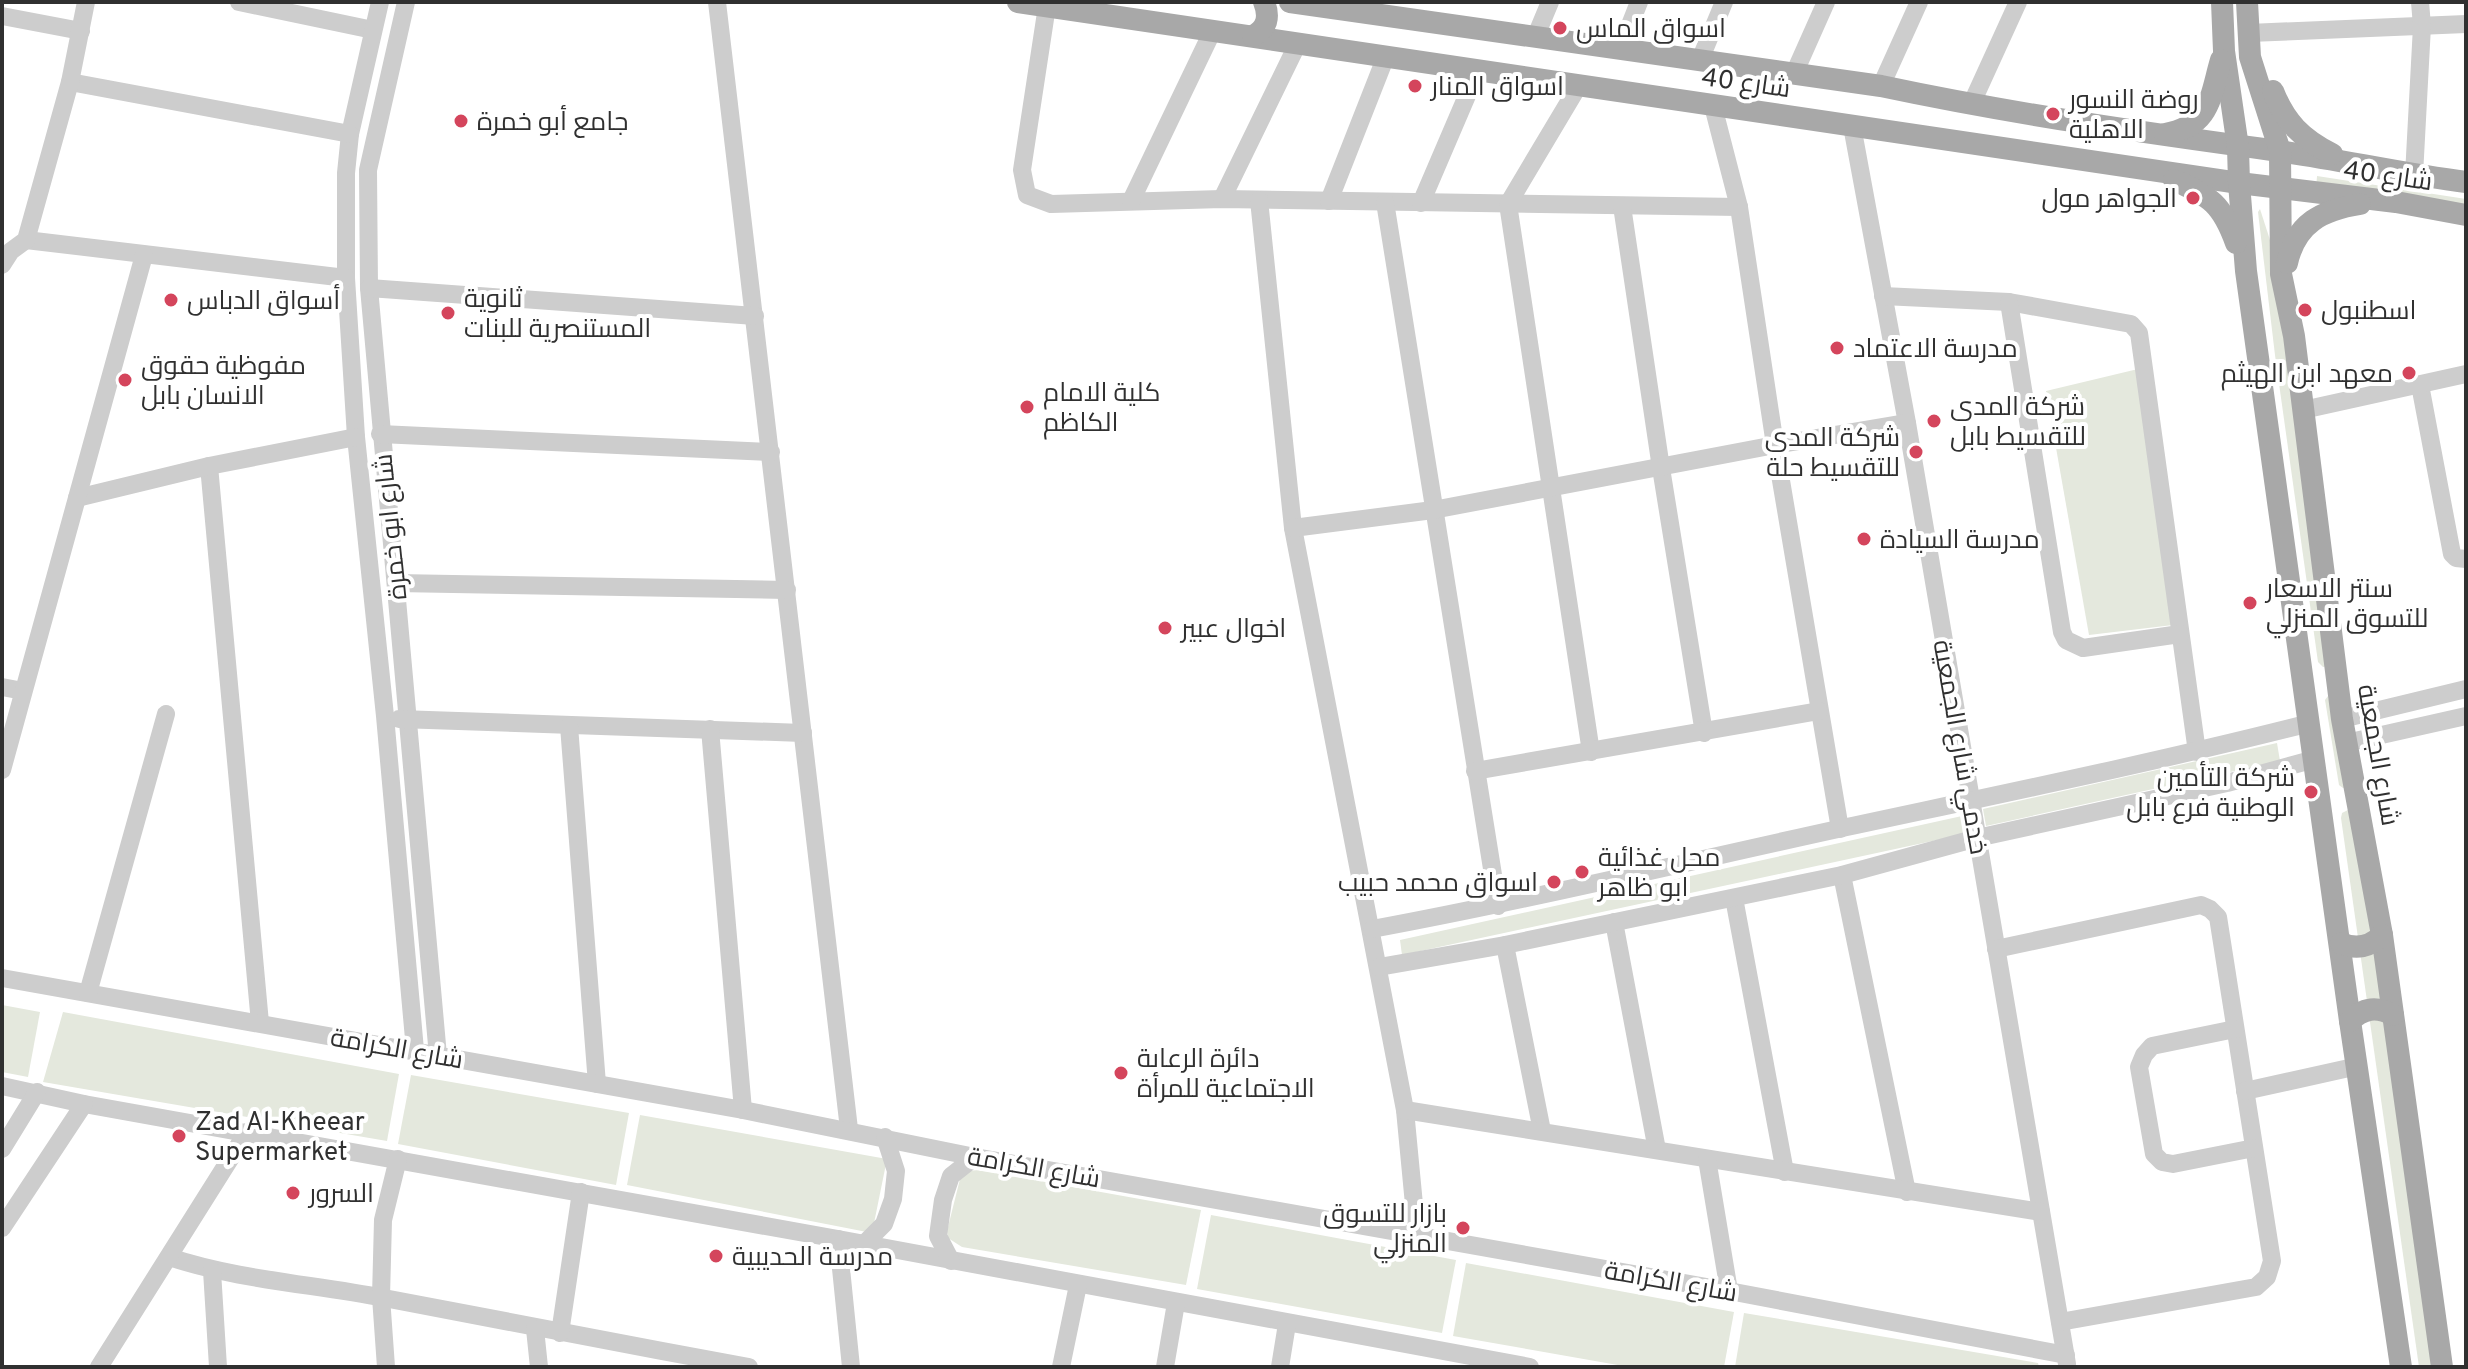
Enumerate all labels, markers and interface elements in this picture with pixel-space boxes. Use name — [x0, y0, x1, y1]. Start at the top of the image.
place label: اسواق الماس — [1576, 14, 1726, 47]
marker: اسواق الماس — [1551, 19, 1569, 37]
street label: شارع 40 — [1699, 62, 1792, 107]
place label: اسواق المنار — [1429, 72, 1564, 105]
marker: اسواق المنار — [1406, 77, 1424, 95]
place label: روضة النسور الاهلية — [2067, 85, 2198, 148]
place label: جامع أبو خمرة — [477, 104, 628, 140]
marker: روضة النسور الاهلية — [2044, 105, 2062, 123]
marker: جامع أبو خمرة — [452, 112, 470, 130]
street label: شارع 40 — [2341, 155, 2434, 200]
place label: الجواهر مول — [2042, 184, 2177, 217]
marker: الجواهر مول — [2184, 189, 2202, 207]
place label: أسواق الدباس — [187, 283, 340, 319]
place label: ثانوية المستنصرية للبنات — [464, 284, 651, 347]
marker: أسواق الدباس — [162, 291, 180, 309]
place label: اسطنبول — [2321, 296, 2417, 329]
marker: اسطنبول — [2296, 301, 2314, 319]
marker: ثانوية المستنصرية للبنات — [439, 304, 457, 322]
place label: مدرسة الاعتماد — [1853, 334, 2018, 367]
marker: مدرسة الاعتماد — [1828, 339, 1846, 357]
place label: مفوظية حقوق الانسان بابل — [141, 351, 306, 414]
place label: معهد ابن الهيثم — [2221, 359, 2393, 392]
marker: معهد ابن الهيثم — [2400, 364, 2418, 382]
marker: مفوظية حقوق الانسان بابل — [116, 371, 134, 389]
place label: كلية الامام الكاظم — [1043, 378, 1160, 441]
place label: شركة المدى للتقسيط بابل — [1950, 392, 2086, 455]
marker: كلية الامام الكاظم — [1018, 398, 1036, 416]
marker: شركة المدى للتقسيط بابل — [1925, 412, 1943, 430]
place label: شركة المدى للتقسيط حلة — [1765, 423, 1900, 486]
marker: شركة المدى للتقسيط حلة — [1907, 443, 1925, 461]
street label: شارع ابو خمرة — [368, 452, 417, 601]
place label: مدرسة السيادة — [1880, 525, 2040, 558]
marker: مدرسة السيادة — [1855, 530, 1873, 548]
place label: سنتر الاسعار للتسوق المنزلي — [2264, 574, 2428, 639]
marker: سنتر الاسعار للتسوق المنزلي — [2241, 594, 2259, 612]
place label: اخوال عبير — [1179, 614, 1286, 647]
marker: اخوال عبير — [1156, 619, 1174, 637]
street label: خدمي شارع الجمعية — [1921, 638, 1994, 858]
street label: شارع الجمعية — [2348, 682, 2405, 829]
place label: شركة التأمين الوطنية فرع بابل — [2126, 760, 2295, 826]
marker: شركة التأمين الوطنية فرع بابل — [2302, 783, 2320, 801]
place label: محل غذائية ابو ظاهر — [1596, 843, 1721, 906]
marker: محل غذائية ابو ظاهر — [1573, 863, 1591, 881]
place label: اسواق محمد حبيب — [1338, 868, 1538, 901]
marker: اسواق محمد حبيب — [1545, 873, 1563, 891]
street label: شارع الكرامة — [328, 1023, 466, 1078]
place label: دائرة الرعاية الاجتماعية للمرأة — [1137, 1044, 1315, 1107]
marker: دائرة الرعاية الاجتماعية للمرأة — [1112, 1064, 1130, 1082]
place label: Zad Al-Kheear Supermarket — [195, 1107, 365, 1170]
marker: Zad Al-Kheear Supermarket — [170, 1127, 188, 1145]
street label: شارع الكرامة — [965, 1142, 1103, 1197]
place label: السرور — [307, 1179, 374, 1212]
marker: السرور — [284, 1184, 302, 1202]
place label: بازار للتسوق المنزلي — [1323, 1199, 1447, 1264]
marker: بازار للتسوق المنزلي — [1454, 1219, 1472, 1237]
place label: مدرسة الحديبية — [732, 1242, 893, 1275]
marker: مدرسة الحديبية — [707, 1247, 725, 1265]
street label: شارع الكرامة — [1602, 1256, 1740, 1311]

